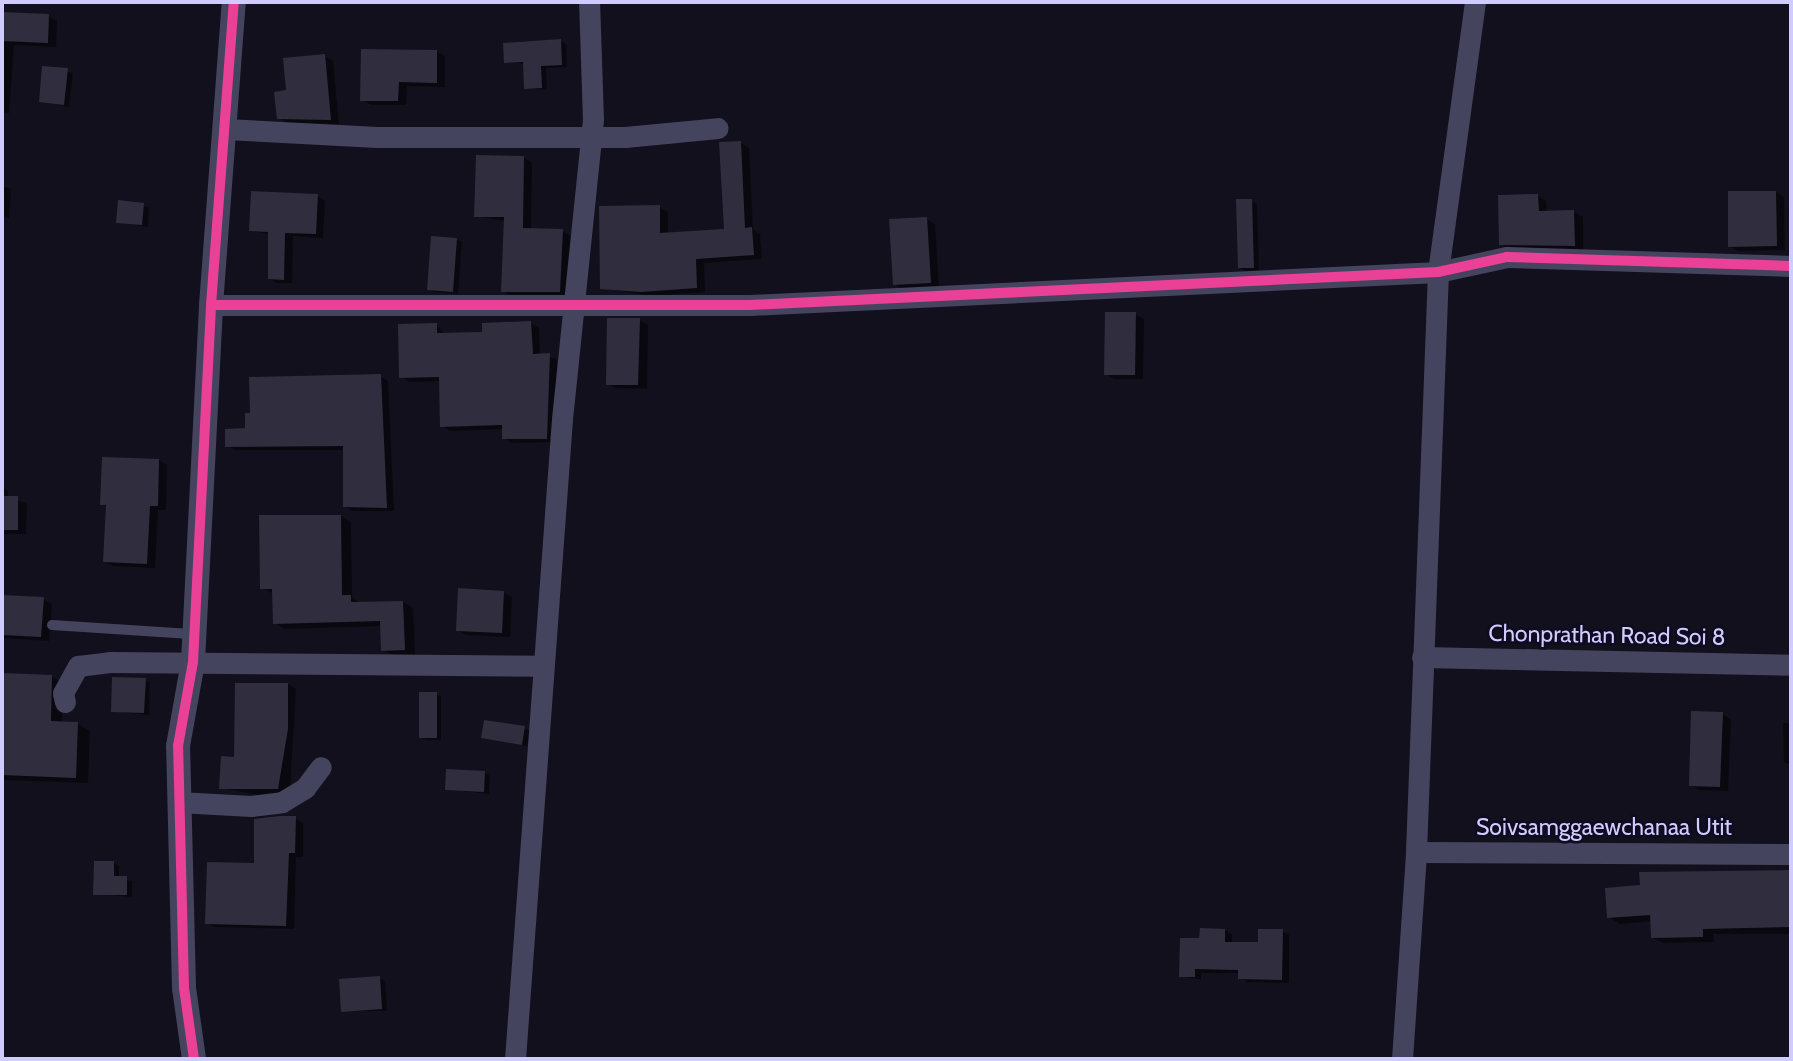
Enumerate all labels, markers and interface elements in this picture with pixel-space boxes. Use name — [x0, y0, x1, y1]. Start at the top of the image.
street label: Chonprathan Road Soi 8 — [1488, 619, 1726, 651]
street label: Soivsamggaewchanaa Utit — [1476, 813, 1732, 841]

